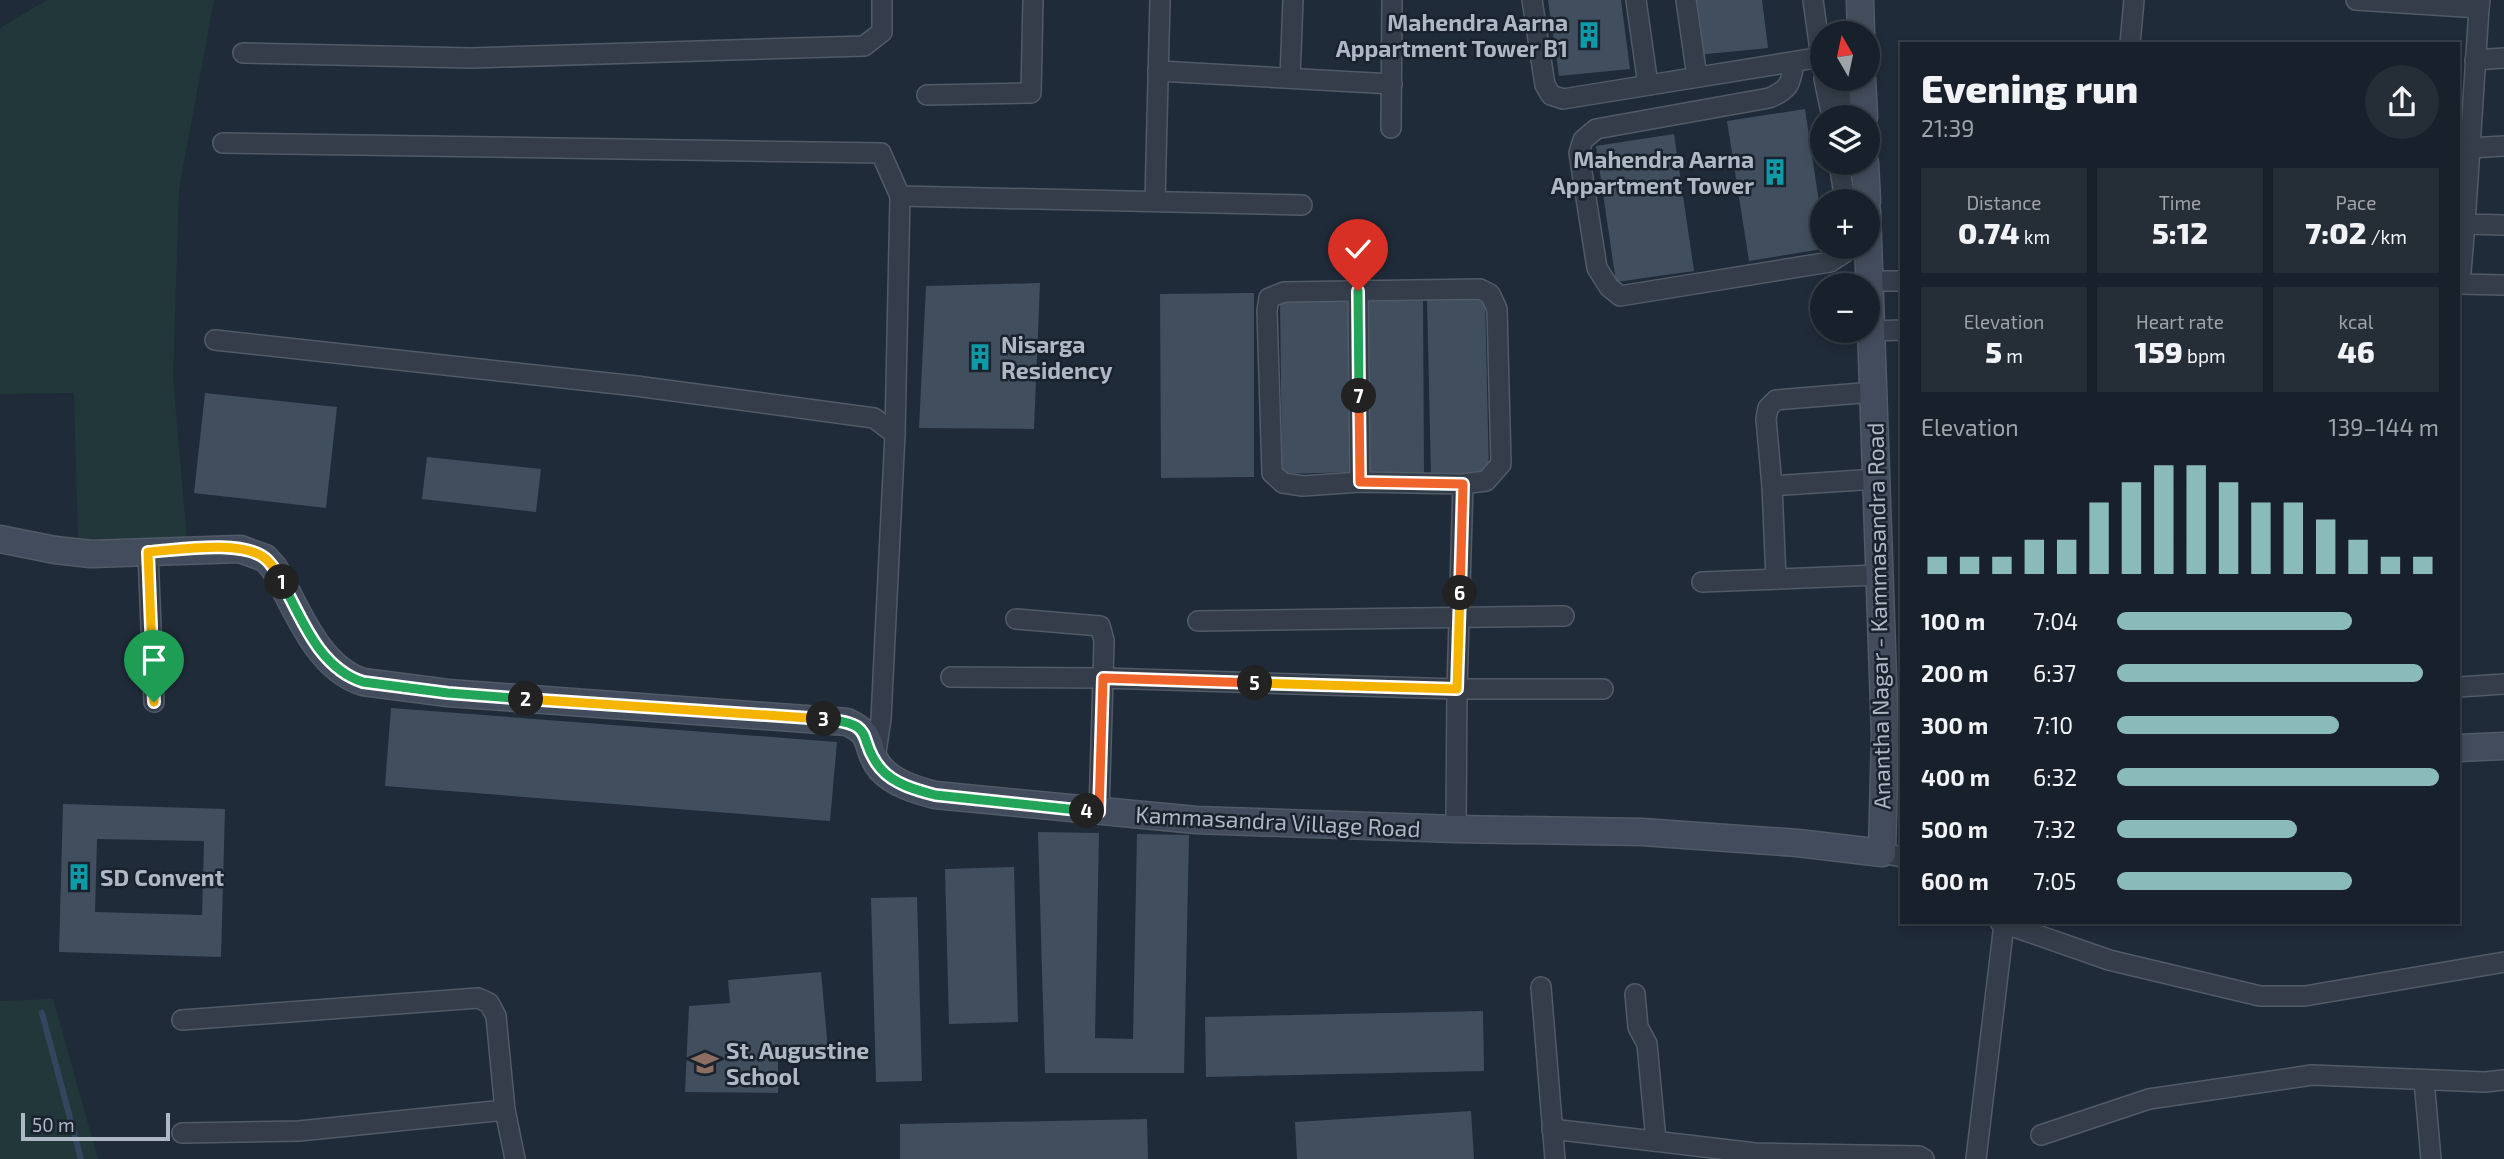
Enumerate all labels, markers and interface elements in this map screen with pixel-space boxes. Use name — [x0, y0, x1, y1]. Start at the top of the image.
place label: Mahendra Aarna Appartment Tower B1 — [1336, 8, 1568, 62]
building icon: Mahendra Aarna Appartment Tower B1 — [1574, 20, 1604, 50]
north arrow — [1810, 21, 1880, 91]
map controls — [1810, 21, 1880, 343]
text: Evening run — [1921, 65, 2138, 111]
button: share — [2365, 65, 2439, 139]
button: layers — [1810, 105, 1880, 175]
text: 21:39 — [1921, 114, 1974, 142]
place label: Mahendra Aarna Appartment Tower — [1551, 145, 1754, 199]
building icon: Mahendra Aarna Appartment Tower — [1760, 157, 1790, 187]
button: + — [1810, 189, 1880, 259]
text: Distance — [1966, 191, 2042, 214]
text: Time — [2159, 191, 2201, 214]
text: Pace — [2336, 191, 2376, 214]
text: 0.74 — [1958, 214, 2020, 250]
text: 5:12 — [2152, 214, 2208, 250]
text: 7:02 — [2305, 214, 2366, 250]
pin — [1328, 219, 1388, 291]
text: km — [2020, 225, 2050, 248]
text: /km — [2366, 225, 2407, 248]
icon: check — [1339, 230, 1377, 268]
button: − — [1810, 273, 1880, 343]
text: Elevation — [1964, 310, 2044, 333]
text: Heart rate — [2136, 310, 2224, 333]
text: kcal — [2339, 310, 2373, 333]
place label: Nisarga Residency — [1001, 330, 1113, 384]
text: 5 — [1985, 333, 2002, 369]
text: 159 — [2134, 333, 2183, 369]
text: 46 — [2337, 333, 2375, 369]
building icon: Nisarga Residency — [965, 342, 995, 372]
text: m — [2002, 344, 2023, 367]
text: bpm — [2183, 344, 2226, 367]
pin: 7 — [1342, 378, 1376, 414]
text: 7 — [1353, 384, 1364, 407]
text: Elevation — [1921, 413, 2019, 441]
text: 139–144 m — [2328, 413, 2439, 441]
street label: Anantha Nagar - Kammasandra Road — [1861, 422, 1895, 810]
pin: 1 — [264, 564, 300, 600]
text: 1 — [277, 570, 286, 593]
pin: 6 — [1442, 576, 1478, 610]
text: 6 — [1454, 581, 1465, 604]
text: 100 m — [1921, 607, 1985, 635]
text: 7:04 — [2033, 607, 2078, 635]
pin — [124, 630, 184, 702]
icon: arrive — [135, 641, 173, 679]
text: 200 m — [1921, 659, 1989, 687]
text: 6:37 — [2033, 659, 2076, 687]
pin: 5 — [1238, 666, 1272, 700]
text: 5 — [1249, 671, 1260, 694]
pin: 2 — [508, 682, 544, 716]
text: 2 — [520, 687, 531, 710]
pin: 3 — [806, 702, 842, 736]
text: 3 — [818, 707, 829, 730]
text: 300 m — [1921, 711, 1988, 739]
text: 7:10 — [2033, 711, 2073, 739]
text: 400 m — [1921, 763, 1990, 791]
text: 6:32 — [2033, 763, 2077, 791]
pin: 4 — [1070, 794, 1104, 828]
text: 4 — [1080, 799, 1093, 822]
street label: Kammasandra Village Road — [1135, 800, 1421, 842]
text: 500 m — [1921, 815, 1988, 843]
text: 7:32 — [2033, 815, 2076, 843]
building icon: SD Convent — [64, 862, 94, 892]
place label: SD Convent — [100, 863, 224, 891]
text: 600 m — [1921, 867, 1989, 895]
text: 7:05 — [2033, 867, 2076, 895]
place label: St. Augustine School — [726, 1036, 869, 1090]
school or university icon: St. Augustine School — [690, 1048, 720, 1078]
scale bar — [21, 1110, 170, 1142]
text: 50 m — [32, 1113, 75, 1136]

